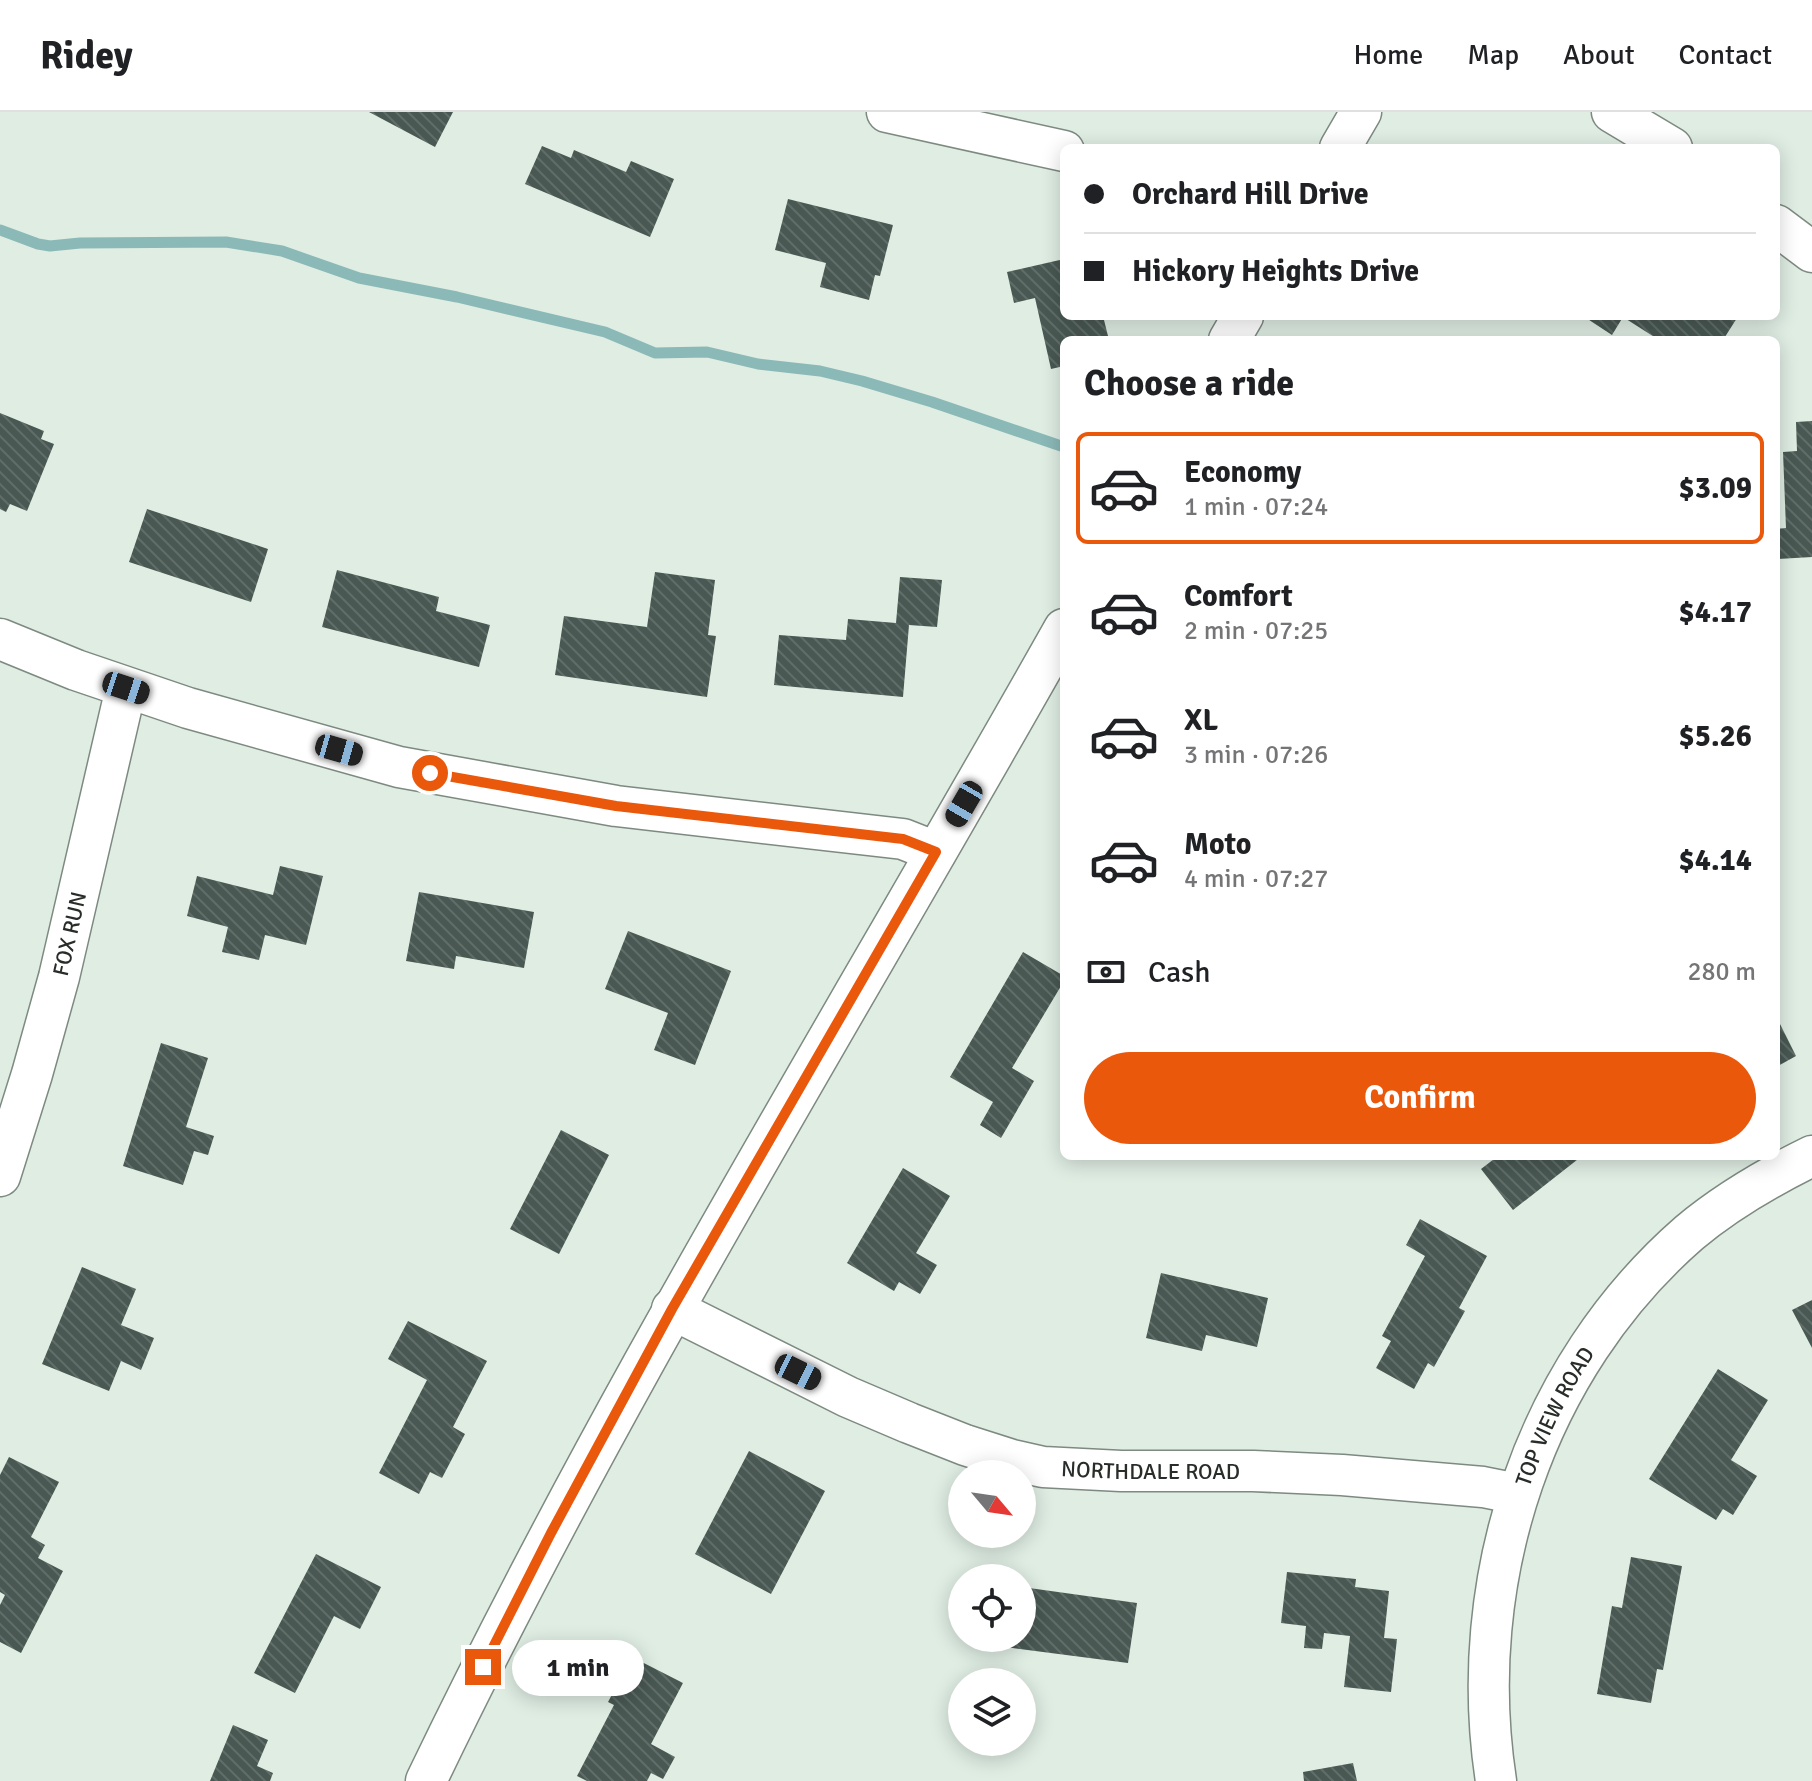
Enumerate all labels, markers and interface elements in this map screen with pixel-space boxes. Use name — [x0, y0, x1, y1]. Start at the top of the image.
text: Ridey — [40, 32, 133, 79]
text: Home — [1354, 38, 1423, 72]
text: Map — [1467, 38, 1519, 72]
text: About — [1563, 38, 1635, 72]
text: Contact — [1679, 38, 1772, 72]
text: Orchard Hill Drive — [1132, 176, 1369, 213]
text: Hickory Heights Drive — [1132, 253, 1419, 290]
text: Choose a ride — [1084, 361, 1294, 406]
icon: car — [1088, 452, 1160, 524]
text: Economy — [1184, 454, 1301, 491]
text: $3.09 — [1679, 470, 1752, 507]
text: 1 min · 07:24 — [1184, 491, 1328, 523]
icon: car — [1088, 576, 1160, 648]
text: Comfort — [1184, 578, 1293, 615]
text: $4.17 — [1679, 594, 1752, 631]
text: 2 min · 07:25 — [1184, 615, 1328, 647]
car — [99, 669, 153, 707]
icon: car — [1088, 700, 1160, 772]
text: XL — [1184, 702, 1218, 739]
text: $5.26 — [1679, 718, 1752, 755]
car — [313, 732, 365, 768]
text: 3 min · 07:26 — [1184, 739, 1328, 771]
route start — [412, 755, 448, 791]
car — [942, 777, 986, 831]
icon: car — [1088, 824, 1160, 896]
text: Moto — [1184, 826, 1251, 863]
text: $4.14 — [1679, 842, 1752, 879]
text: 4 min · 07:27 — [1184, 863, 1328, 895]
street label: FOX RUN — [46, 889, 92, 979]
icon: cash — [1084, 950, 1128, 994]
text: Cash — [1148, 954, 1211, 991]
text: 280 m — [1687, 956, 1756, 988]
button: Confirm — [1084, 1052, 1756, 1144]
street label: TOP VIEW ROAD — [1509, 1341, 1600, 1489]
car — [771, 1351, 825, 1393]
street label: NORTHDALE ROAD — [1060, 1454, 1240, 1485]
north arrow — [948, 1460, 1036, 1548]
map controls — [948, 1460, 1036, 1756]
button: locate — [948, 1564, 1036, 1652]
callout: 1 min — [511, 1639, 643, 1695]
route end — [465, 1649, 501, 1685]
text: 1 min — [547, 1652, 609, 1684]
button: layers — [948, 1668, 1036, 1756]

